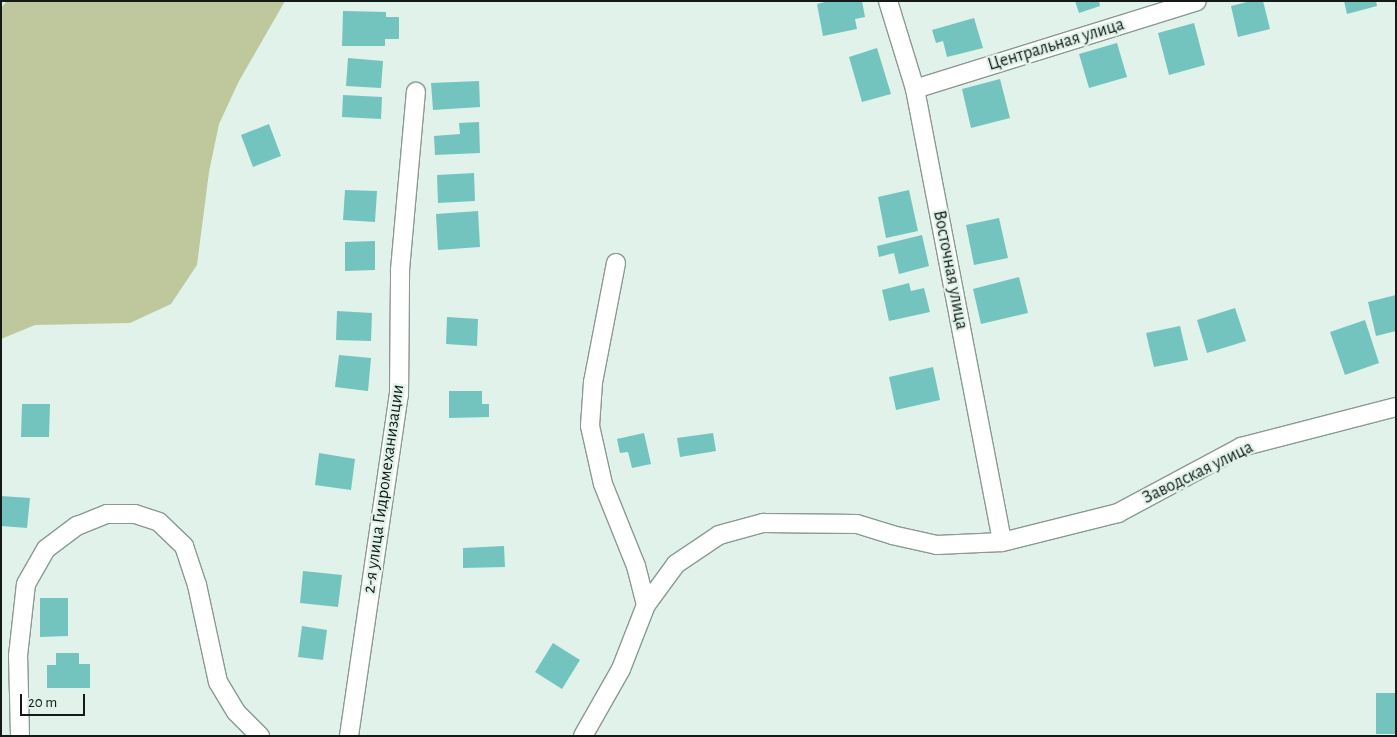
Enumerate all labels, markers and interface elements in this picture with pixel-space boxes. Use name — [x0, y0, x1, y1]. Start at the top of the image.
street label: Центральная улица — [985, 14, 1127, 76]
street label: Восточная улица — [928, 209, 972, 331]
street label: 2-я улица Гидромеханизации — [359, 383, 409, 595]
street label: Заводская улица — [1139, 437, 1257, 509]
scale bar — [22, 684, 88, 716]
text: 20 m — [28, 695, 57, 710]

